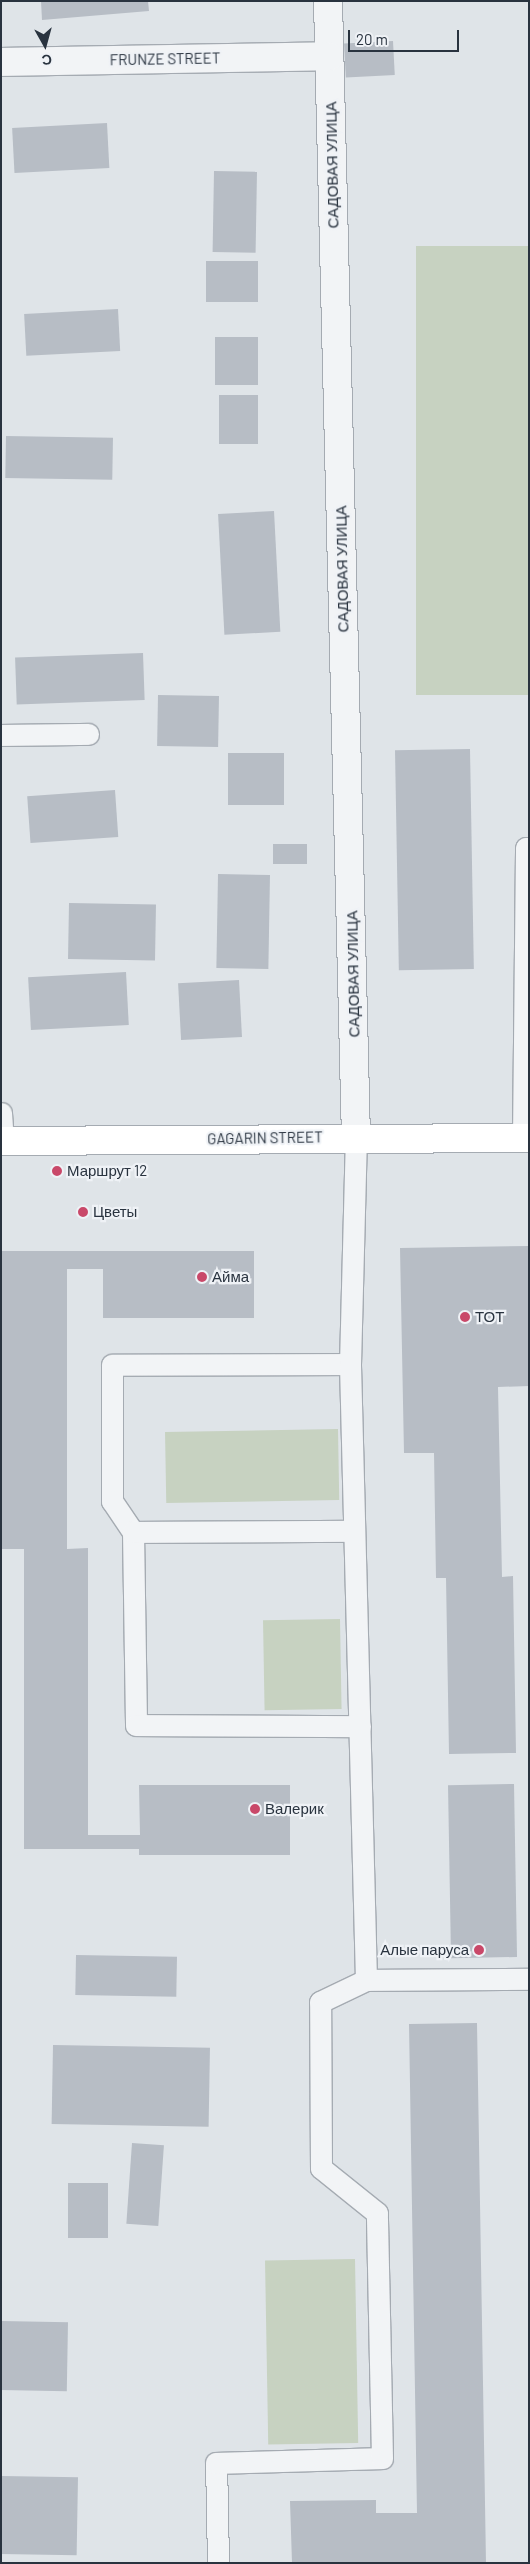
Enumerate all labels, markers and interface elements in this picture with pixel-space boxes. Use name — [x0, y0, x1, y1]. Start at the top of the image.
north arrow — [20, 20, 70, 70]
scale bar — [350, 20, 461, 52]
text: 20 m — [356, 30, 388, 48]
street label: FRUNZE STREET — [109, 49, 221, 69]
text: С — [41, 51, 53, 69]
street label: САДОВАЯ УЛИЦА — [322, 101, 342, 229]
street label: САДОВАЯ УЛИЦА — [332, 505, 352, 633]
street label: САДОВАЯ УЛИЦА — [343, 910, 363, 1038]
street label: GAGARIN STREET — [207, 1128, 323, 1148]
place label: Маршрут 12 — [67, 1162, 147, 1180]
marker: Маршрут 12 — [51, 1165, 63, 1177]
place label: Цветы — [93, 1203, 137, 1221]
marker: Цветы — [77, 1206, 89, 1218]
place label: Айма — [212, 1268, 249, 1286]
marker: Айма — [196, 1271, 208, 1283]
place label: ТОТ — [475, 1308, 504, 1326]
marker: ТОТ — [459, 1311, 471, 1323]
place label: Валерик — [265, 1800, 324, 1818]
marker: Валерик — [249, 1803, 261, 1815]
place label: Алые паруса — [380, 1941, 469, 1959]
marker: Алые паруса — [473, 1944, 485, 1956]

